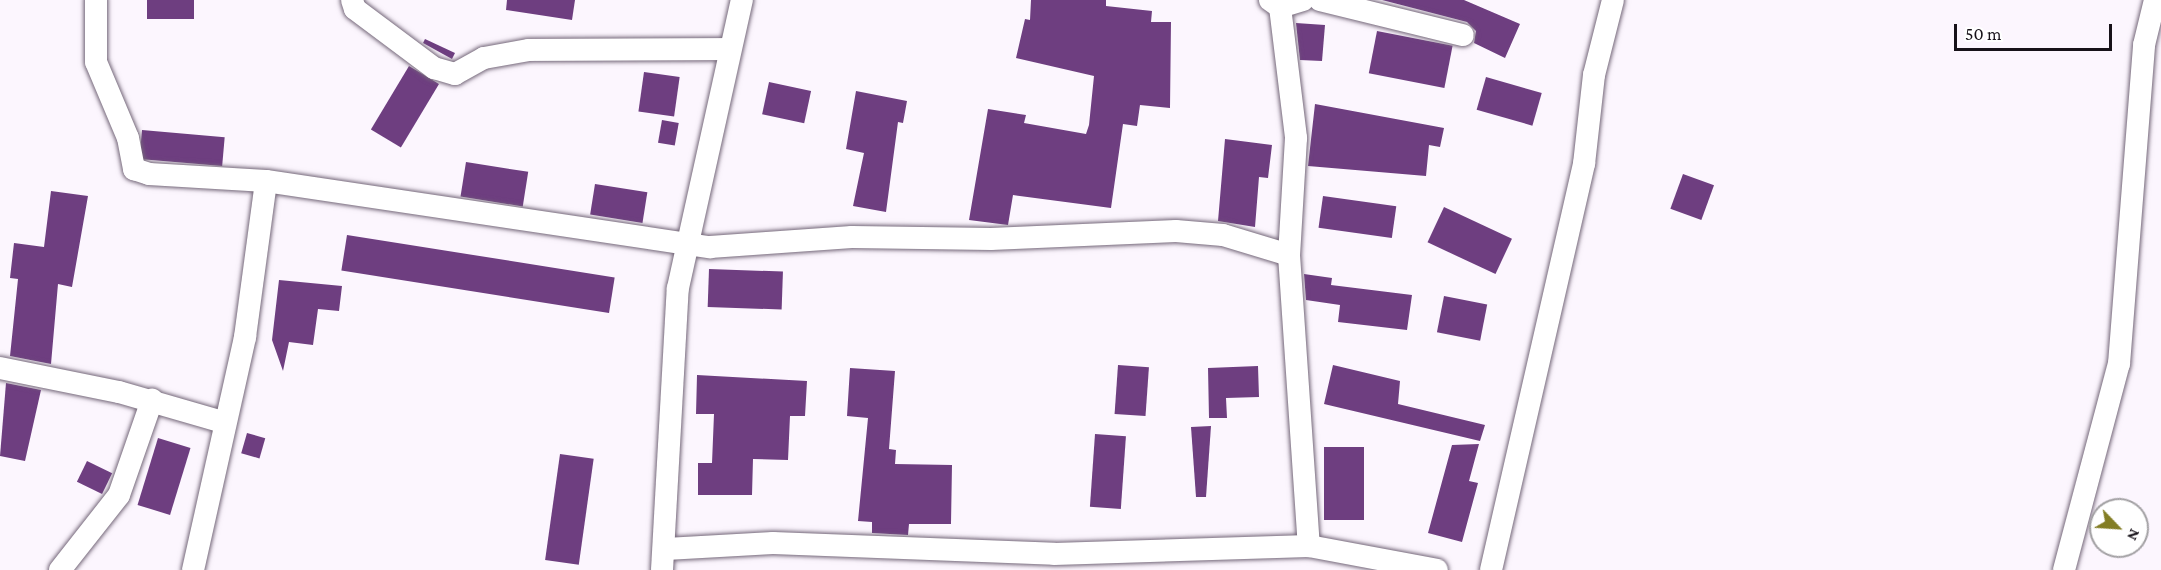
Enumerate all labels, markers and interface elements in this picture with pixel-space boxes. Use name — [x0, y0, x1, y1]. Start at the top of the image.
scale bar — [1957, 12, 2114, 50]
text: 50 m — [1965, 24, 2002, 44]
north arrow — [2089, 498, 2149, 558]
text: N — [2124, 526, 2144, 544]

